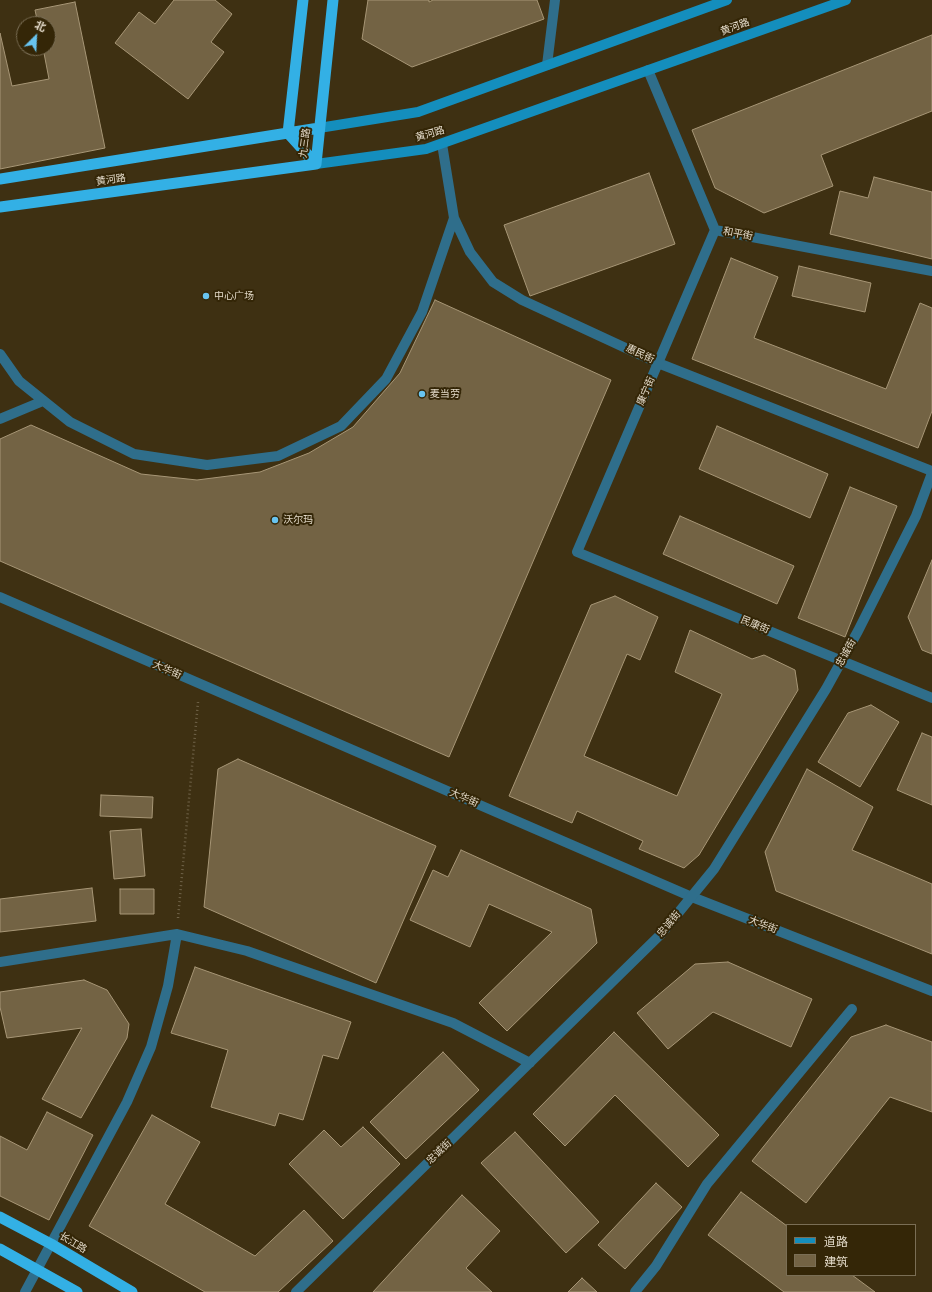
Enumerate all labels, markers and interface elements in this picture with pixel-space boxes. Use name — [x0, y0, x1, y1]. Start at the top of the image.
north arrow — [16, 16, 56, 56]
street label: 黄河路 — [719, 16, 751, 38]
text: 北 — [33, 17, 48, 35]
street label: 黄河路 — [414, 124, 446, 144]
street label: 九三路 — [297, 127, 313, 159]
street label: 黄河路 — [95, 172, 127, 188]
street label: 和平街 — [722, 225, 754, 243]
place label: 中心广场 — [214, 290, 254, 302]
marker: 中心广场 — [201, 291, 211, 301]
street label: 惠民街 — [624, 342, 656, 366]
street label: 康宁街 — [635, 375, 657, 407]
place label: 麦当劳 — [430, 388, 460, 400]
marker: 麦当劳 — [417, 389, 427, 399]
place label: 沃尔玛 — [283, 514, 313, 526]
marker: 沃尔玛 — [270, 515, 280, 525]
street label: 民康街 — [739, 614, 771, 636]
street label: 忠诚街 — [833, 637, 859, 669]
street label: 大华街 — [151, 659, 183, 681]
street label: 大华街 — [448, 787, 480, 809]
street label: 忠诚街 — [655, 909, 683, 939]
street label: 大华街 — [747, 914, 779, 936]
street label: 忠诚街 — [424, 1137, 454, 1167]
legend — [786, 1224, 916, 1276]
street label: 长江路 — [57, 1230, 89, 1256]
text: 道路 — [824, 1234, 848, 1249]
text: 建筑 — [824, 1254, 848, 1269]

